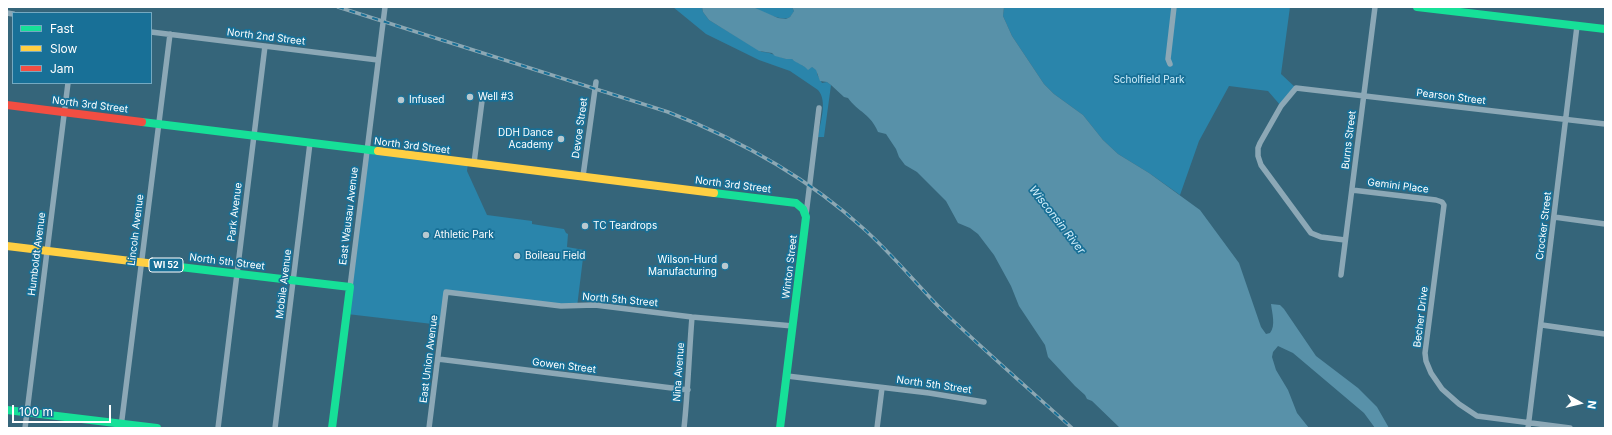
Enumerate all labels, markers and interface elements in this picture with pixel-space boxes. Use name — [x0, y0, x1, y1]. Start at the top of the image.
legend — [12, 12, 152, 84]
text: Fast — [50, 21, 74, 36]
street label: North 2nd Street — [226, 26, 306, 48]
text: Slow — [50, 41, 77, 56]
text: Jam — [50, 61, 74, 76]
park label: Scholfield Park — [1113, 74, 1185, 86]
street label: Pearson Street — [1416, 87, 1486, 107]
place label: Well #3 — [478, 91, 513, 103]
marker: Well #3 — [465, 92, 475, 102]
street label: North 3rd Street — [51, 94, 129, 116]
place label: Infused — [409, 94, 444, 106]
marker: Infused — [396, 95, 406, 105]
street label: Devoe Street — [570, 97, 590, 159]
street label: Burns Street — [1339, 110, 1359, 170]
place label: DDH Dance Academy — [498, 127, 553, 150]
marker: DDH Dance Academy — [556, 134, 566, 144]
street label: North 3rd Street — [373, 135, 451, 157]
street label: East Wausau Avenue — [337, 166, 361, 266]
street label: North 3rd Street — [694, 174, 772, 196]
street label: Gemini Place — [1367, 176, 1429, 196]
street label: Park Avenue — [225, 182, 245, 242]
water label: Wisconsin River — [1026, 183, 1088, 257]
street label: Crocker Street — [1534, 191, 1554, 261]
street label: Lincoln Avenue — [126, 194, 146, 266]
street label: Humboldt Avenue — [26, 212, 48, 296]
place label: TC Teardrops — [593, 220, 657, 232]
marker: TC Teardrops — [580, 221, 590, 231]
place label: Athletic Park — [434, 229, 494, 241]
marker: Athletic Park — [421, 230, 431, 240]
street label: Winton Street — [780, 234, 800, 300]
street label: Mobile Avenue — [274, 249, 294, 319]
place label: Boileau Field — [525, 250, 585, 262]
street label: North 5th Street — [189, 251, 265, 273]
marker: Boileau Field — [512, 251, 522, 261]
place label: Wilson-Hurd Manufacturing — [648, 254, 717, 278]
road number: WI 52 — [149, 258, 183, 272]
marker: Wilson-Hurd Manufacturing — [720, 261, 730, 271]
street label: Becher Drive — [1411, 286, 1431, 348]
street label: North 5th Street — [582, 291, 658, 309]
street label: East Union Avenue — [418, 314, 440, 404]
street label: Nina Avenue — [671, 342, 687, 402]
street label: Gowen Street — [531, 356, 597, 376]
street label: North 5th Street — [896, 374, 972, 396]
north arrow — [1560, 383, 1600, 423]
scale bar — [14, 397, 113, 423]
text: N — [1584, 400, 1599, 410]
text: 100 m — [19, 404, 53, 419]

